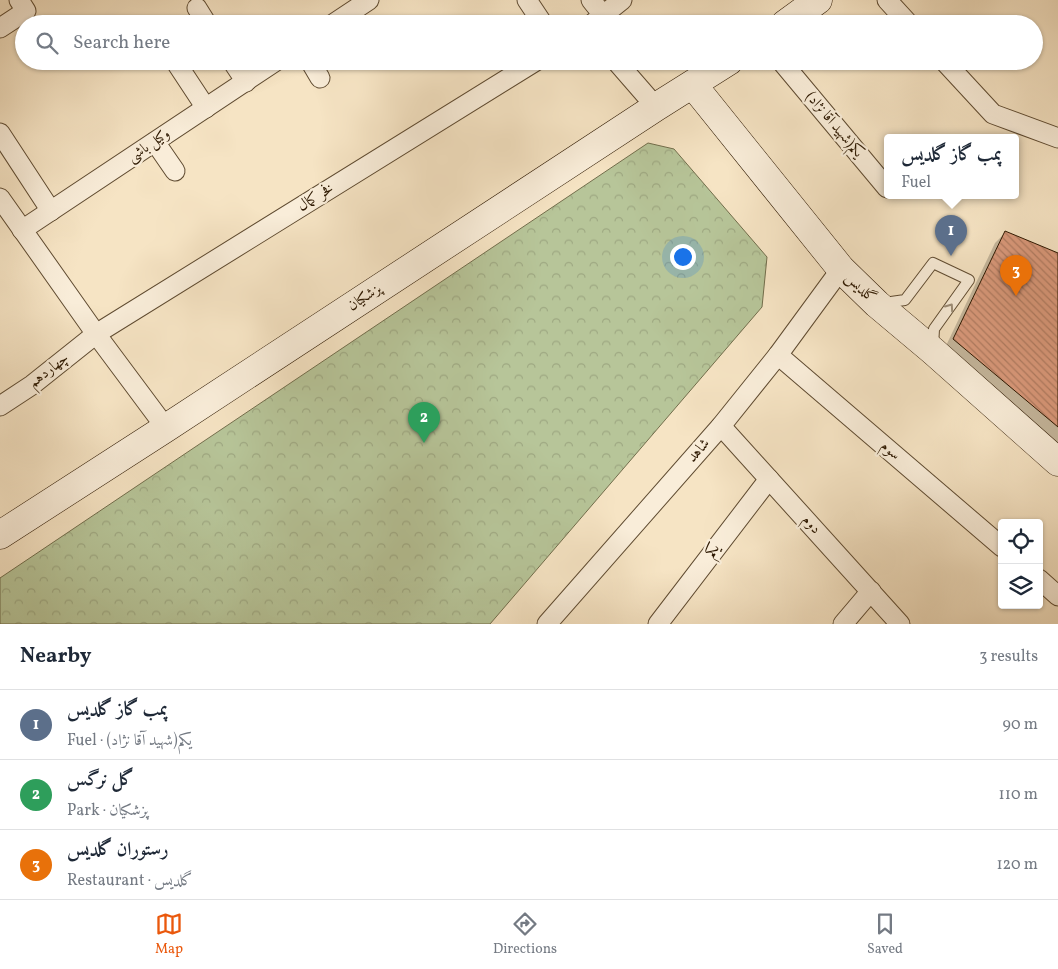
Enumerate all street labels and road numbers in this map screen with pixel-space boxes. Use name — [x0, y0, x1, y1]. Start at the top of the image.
street label: یکم(شهید آقا نژاد) — [799, 88, 869, 165]
street label: وکیل باشی — [123, 124, 175, 168]
street label: فخر کمال — [294, 179, 338, 217]
street label: گلدیس — [840, 268, 880, 308]
street label: پزشکیان — [344, 279, 387, 317]
street label: چهاردهم — [24, 348, 75, 395]
street label: شاهد — [683, 434, 715, 468]
street label: سوم — [875, 436, 905, 466]
street label: دوم — [796, 511, 825, 540]
street label: یکم — [701, 538, 728, 564]

